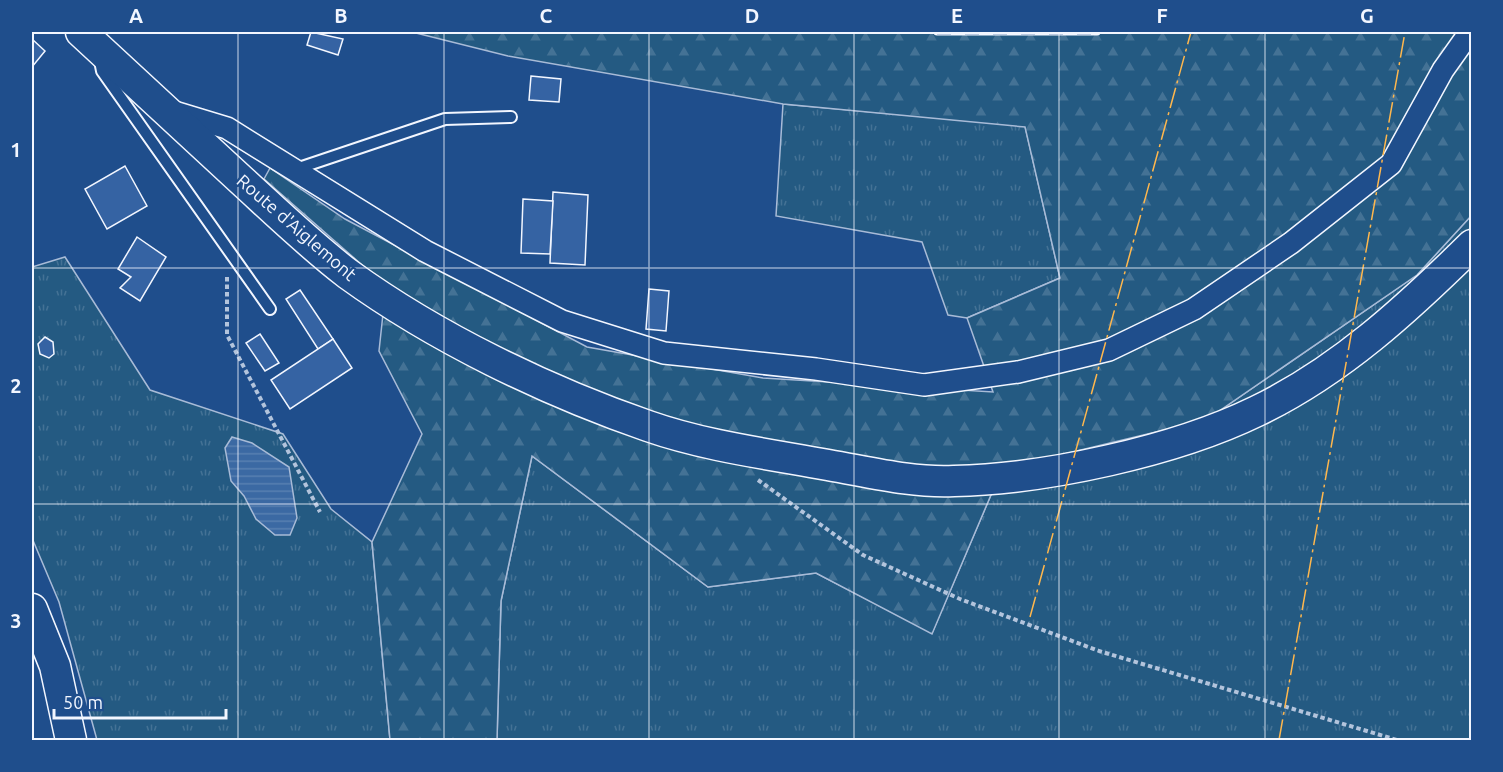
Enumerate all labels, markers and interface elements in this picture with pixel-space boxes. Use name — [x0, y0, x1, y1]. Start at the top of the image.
text: A — [129, 4, 143, 27]
text: B — [334, 4, 348, 27]
text: C — [540, 4, 553, 27]
text: D — [745, 4, 759, 27]
text: E — [951, 4, 963, 27]
text: F — [1156, 4, 1168, 27]
text: G — [1360, 4, 1374, 27]
text: 1 — [10, 138, 22, 161]
street label: Route d'Aiglemont — [233, 170, 361, 284]
text: 2 — [10, 374, 22, 397]
text: 3 — [10, 609, 22, 632]
scale bar — [54, 682, 226, 720]
text: 50 m — [63, 692, 103, 712]

